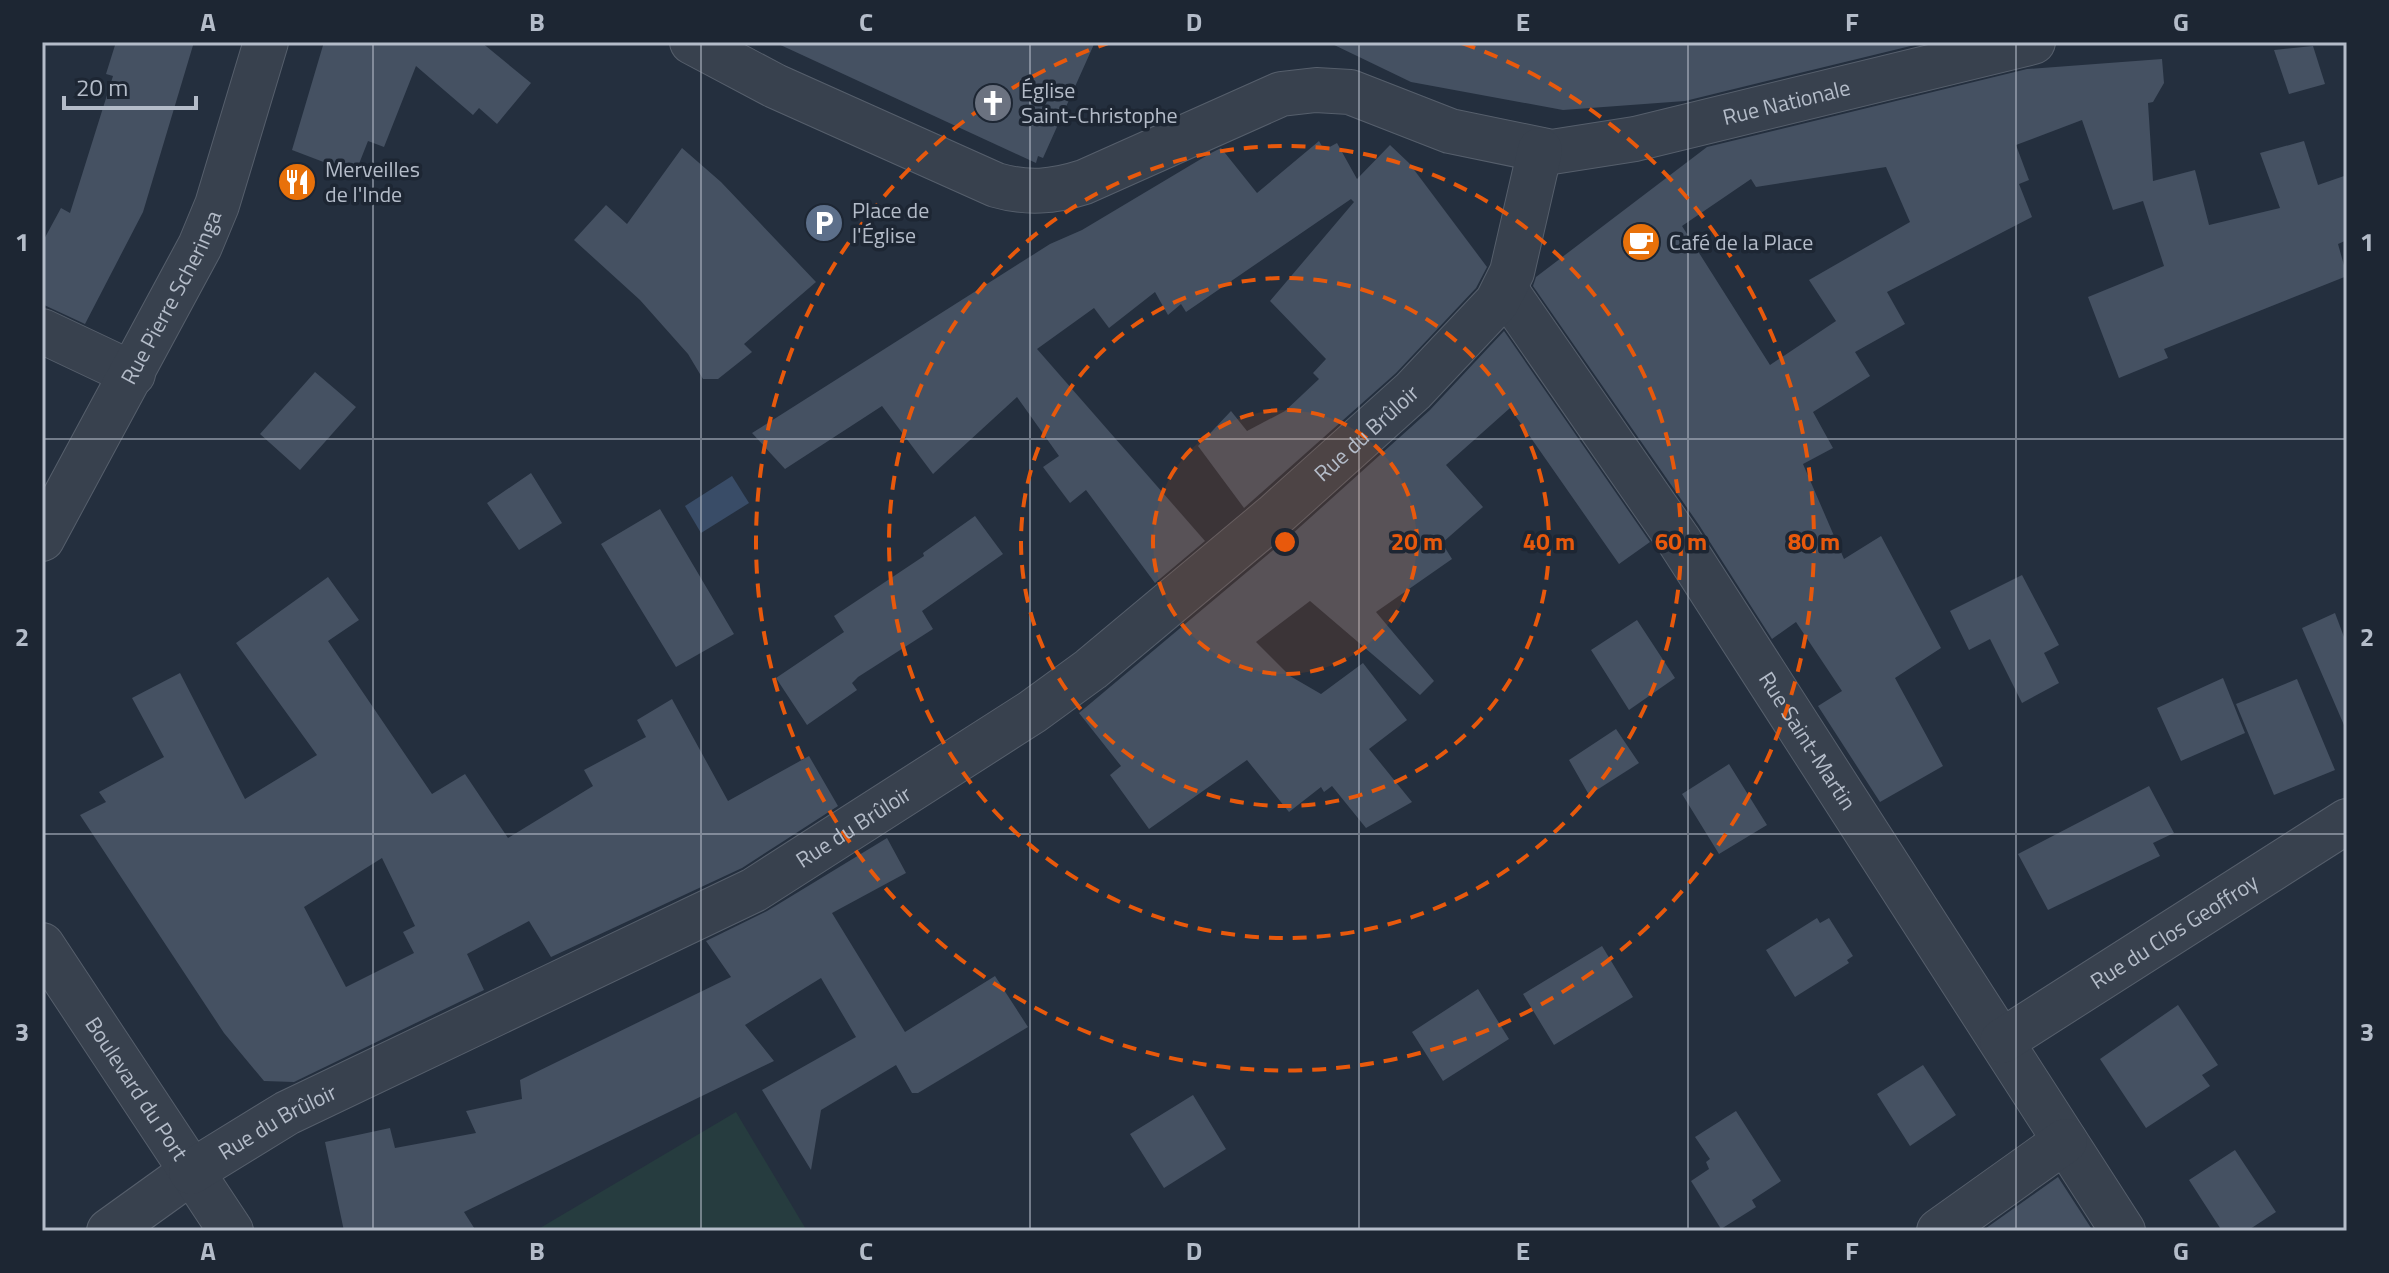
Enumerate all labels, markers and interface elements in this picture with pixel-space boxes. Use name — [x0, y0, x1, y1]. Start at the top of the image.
text: A — [200, 2, 216, 41]
text: B — [529, 2, 545, 41]
text: C — [859, 2, 873, 41]
text: D — [1186, 2, 1202, 41]
text: E — [1516, 2, 1530, 41]
text: F — [1845, 2, 1859, 41]
text: G — [2173, 2, 2189, 41]
scale bar — [64, 60, 196, 110]
text: 20 m — [76, 69, 128, 105]
street label: Rue Nationale — [1719, 70, 1854, 134]
place label: Église Saint-Christophe — [1021, 73, 1178, 132]
church icon: Église Saint-Christophe — [972, 82, 1014, 124]
place label: Merveilles de l'Inde — [325, 152, 420, 211]
restaurant icon: Merveilles de l'Inde — [276, 161, 318, 203]
place label: Place de l'Église — [852, 193, 929, 252]
parking icon: Place de l'Église — [803, 202, 845, 244]
street label: Rue Pierre Scheringa — [111, 205, 230, 391]
cafe icon: Café de la Place — [1620, 221, 1662, 263]
text: 1 — [15, 222, 29, 261]
text: 1 — [2360, 222, 2374, 261]
place label: Café de la Place — [1669, 225, 1813, 259]
street label: Rue du Brûloir — [1306, 376, 1427, 490]
text: 20 m — [1391, 523, 1443, 559]
text: 40 m — [1523, 523, 1575, 559]
text: 60 m — [1655, 523, 1707, 559]
text: 80 m — [1788, 523, 1840, 559]
centre of rings — [1271, 528, 1299, 556]
text: 2 — [15, 617, 29, 656]
text: 2 — [2360, 617, 2374, 656]
street label: Rue Saint-Martin — [1750, 665, 1865, 817]
street label: Rue du Brûloir — [789, 777, 918, 876]
street label: Rue du Clos Geoffroy — [2083, 865, 2265, 998]
street label: Boulevard du Port — [77, 1010, 197, 1167]
text: 3 — [15, 1012, 29, 1051]
text: 3 — [2360, 1012, 2374, 1051]
street label: Rue du Brûloir — [211, 1075, 342, 1169]
text: A — [200, 1231, 216, 1270]
text: B — [529, 1231, 545, 1270]
text: C — [859, 1231, 873, 1270]
text: D — [1186, 1231, 1202, 1270]
text: E — [1516, 1231, 1530, 1270]
text: F — [1845, 1231, 1859, 1270]
text: G — [2173, 1231, 2189, 1270]

